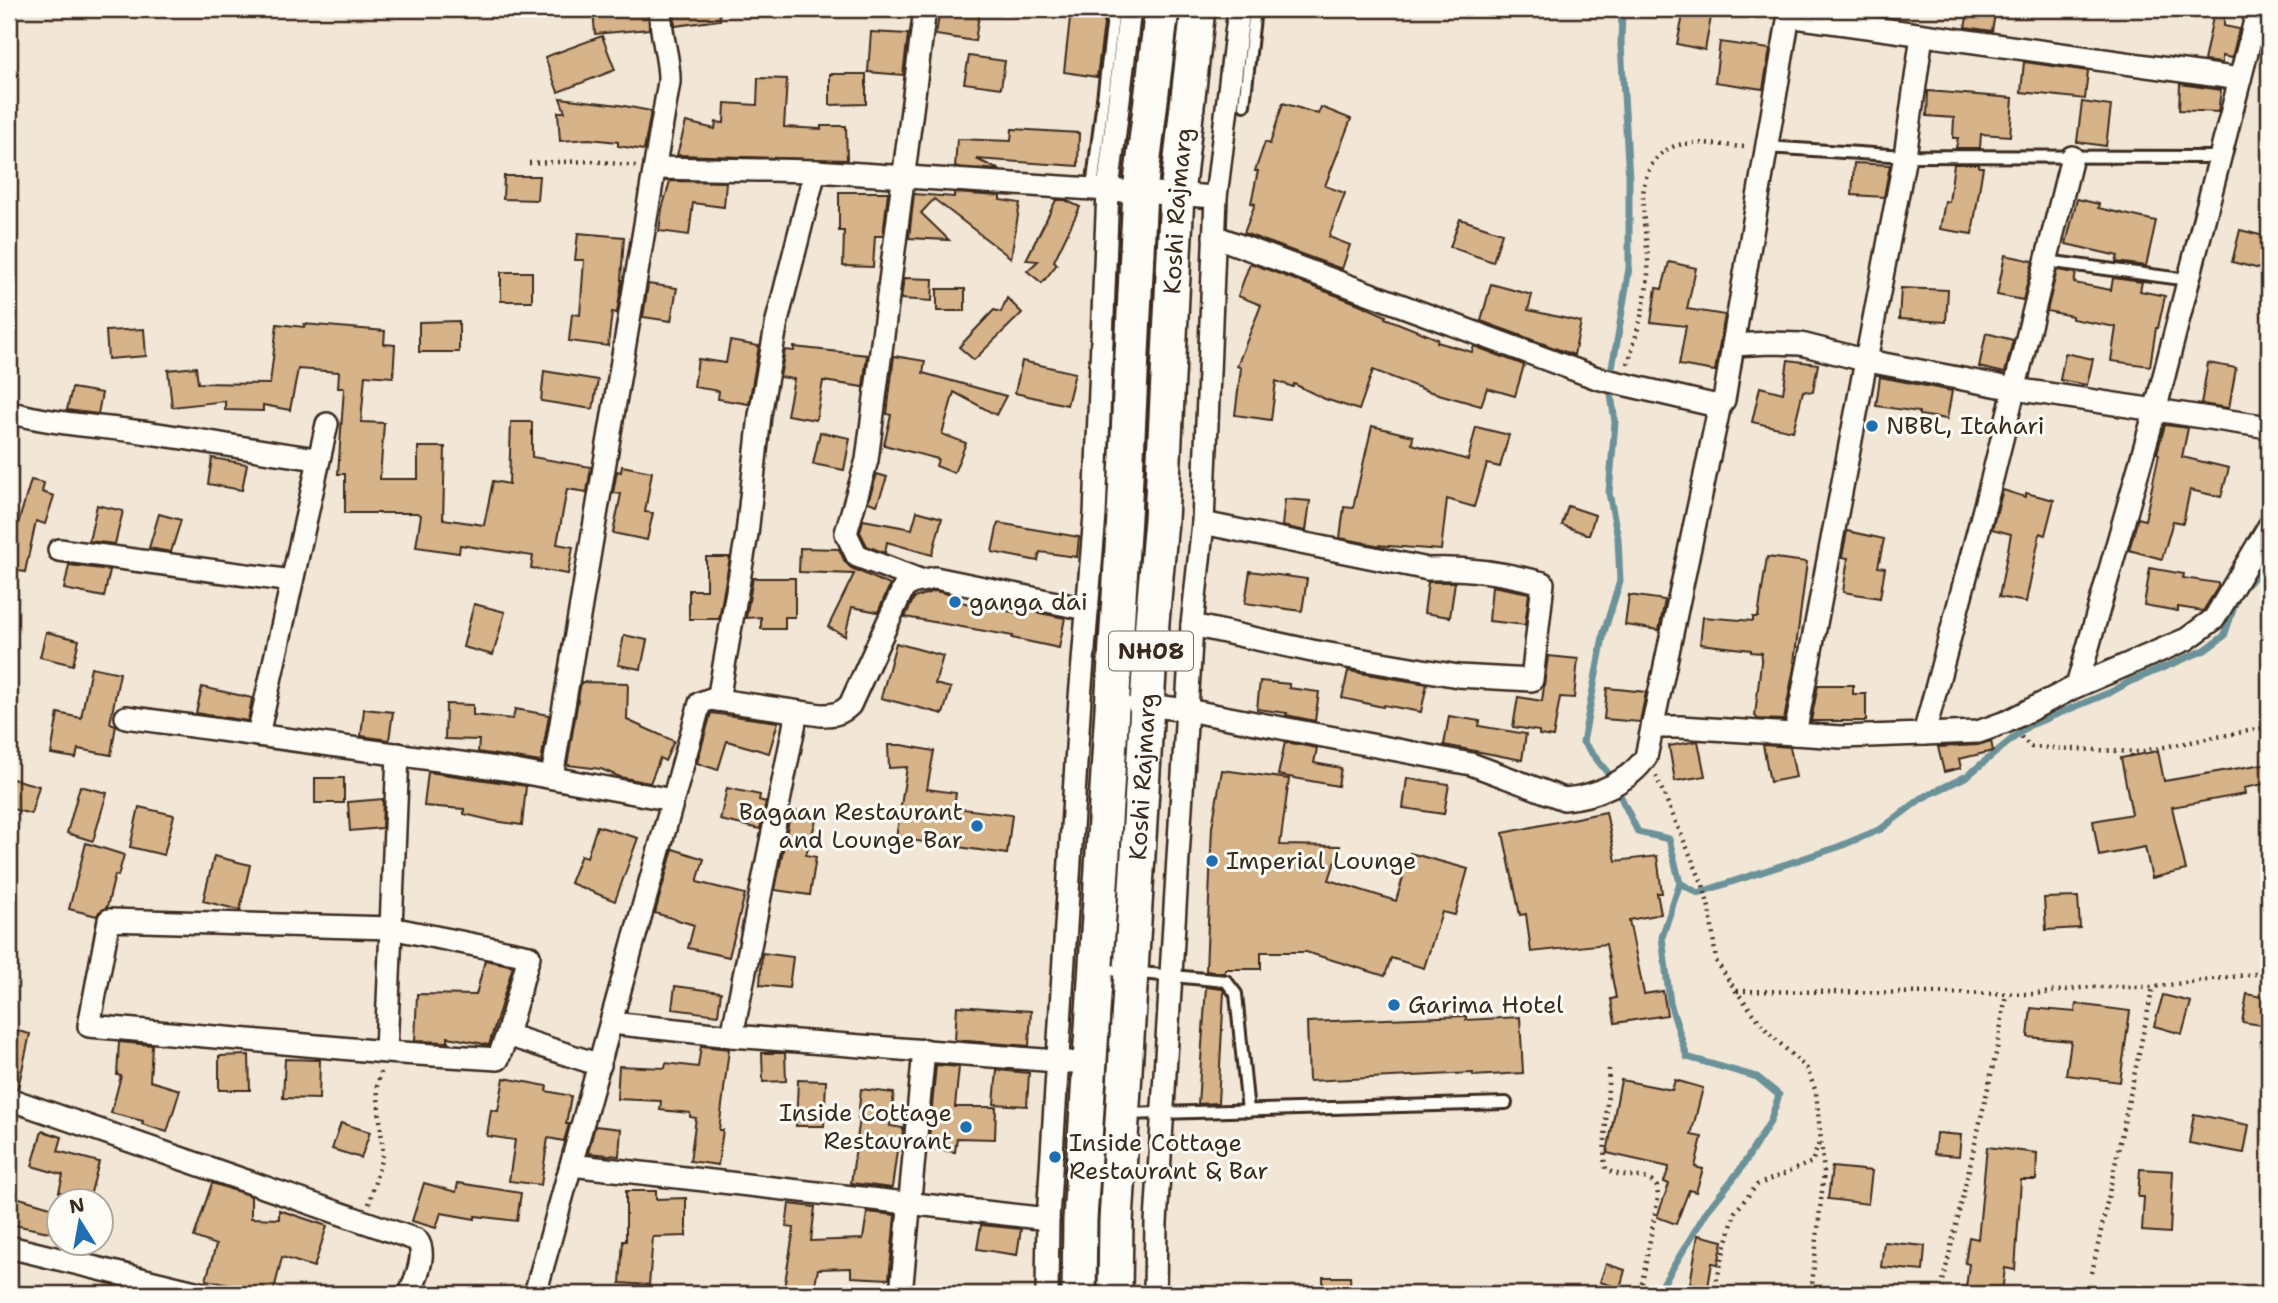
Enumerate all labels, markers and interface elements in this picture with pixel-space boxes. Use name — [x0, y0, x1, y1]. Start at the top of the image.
street label: Koshi Rajmarg — [1156, 126, 1200, 295]
place label: NBBL, Itahari — [1886, 410, 2045, 442]
marker: NBBL, Itahari — [1864, 418, 1880, 434]
place label: ganga dai — [969, 586, 1088, 618]
marker: ganga dai — [947, 594, 963, 610]
road number: NH08 — [1109, 632, 1193, 670]
street label: Koshi Rajmarg — [1122, 692, 1164, 861]
place label: Bagaan Restaurant and Lounge Bar — [739, 796, 963, 856]
marker: Bagaan Restaurant and Lounge Bar — [969, 818, 985, 834]
place label: Imperial Lounge — [1226, 845, 1417, 877]
marker: Imperial Lounge — [1204, 853, 1220, 869]
place label: Garima Hotel — [1408, 989, 1564, 1021]
marker: Garima Hotel — [1386, 997, 1402, 1013]
place label: Inside Cottage Restaurant — [779, 1097, 952, 1157]
marker: Inside Cottage Restaurant — [958, 1119, 974, 1135]
place label: Inside Cottage Restaurant & Bar — [1069, 1127, 1269, 1187]
marker: Inside Cottage Restaurant & Bar — [1047, 1149, 1063, 1165]
north arrow — [46, 1188, 116, 1258]
text: N — [67, 1192, 87, 1220]

